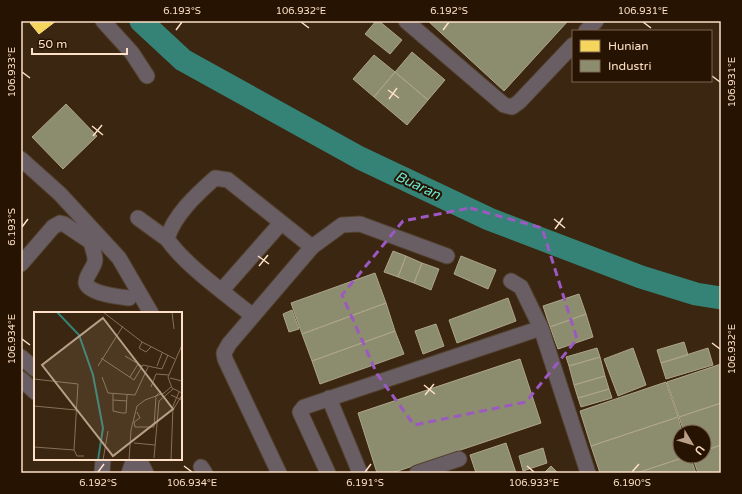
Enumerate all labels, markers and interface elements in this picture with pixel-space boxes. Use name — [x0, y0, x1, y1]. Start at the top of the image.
text: 6.193°S — [163, 5, 201, 17]
text: 106.932°E — [276, 5, 326, 17]
text: 6.192°S — [430, 5, 468, 17]
text: 106.931°E — [618, 5, 668, 17]
scale bar — [32, 30, 127, 56]
legend — [572, 30, 712, 82]
text: 50 m — [38, 37, 67, 51]
text: Hunian — [608, 39, 649, 53]
text: 106.933°E — [6, 47, 18, 97]
text: 106.931°E — [726, 57, 738, 107]
text: Industri — [608, 59, 651, 73]
water label: Buaran — [393, 168, 443, 203]
text: 6.193°S — [6, 208, 18, 246]
inset map — [34, 312, 182, 460]
text: 106.934°E — [6, 314, 18, 364]
text: 106.932°E — [726, 324, 738, 374]
north arrow — [672, 424, 712, 464]
text: U — [692, 443, 707, 457]
text: 6.192°S — [79, 477, 117, 489]
text: 106.934°E — [167, 477, 217, 489]
text: 6.191°S — [346, 477, 384, 489]
text: 106.933°E — [509, 477, 559, 489]
text: 6.190°S — [613, 477, 651, 489]

